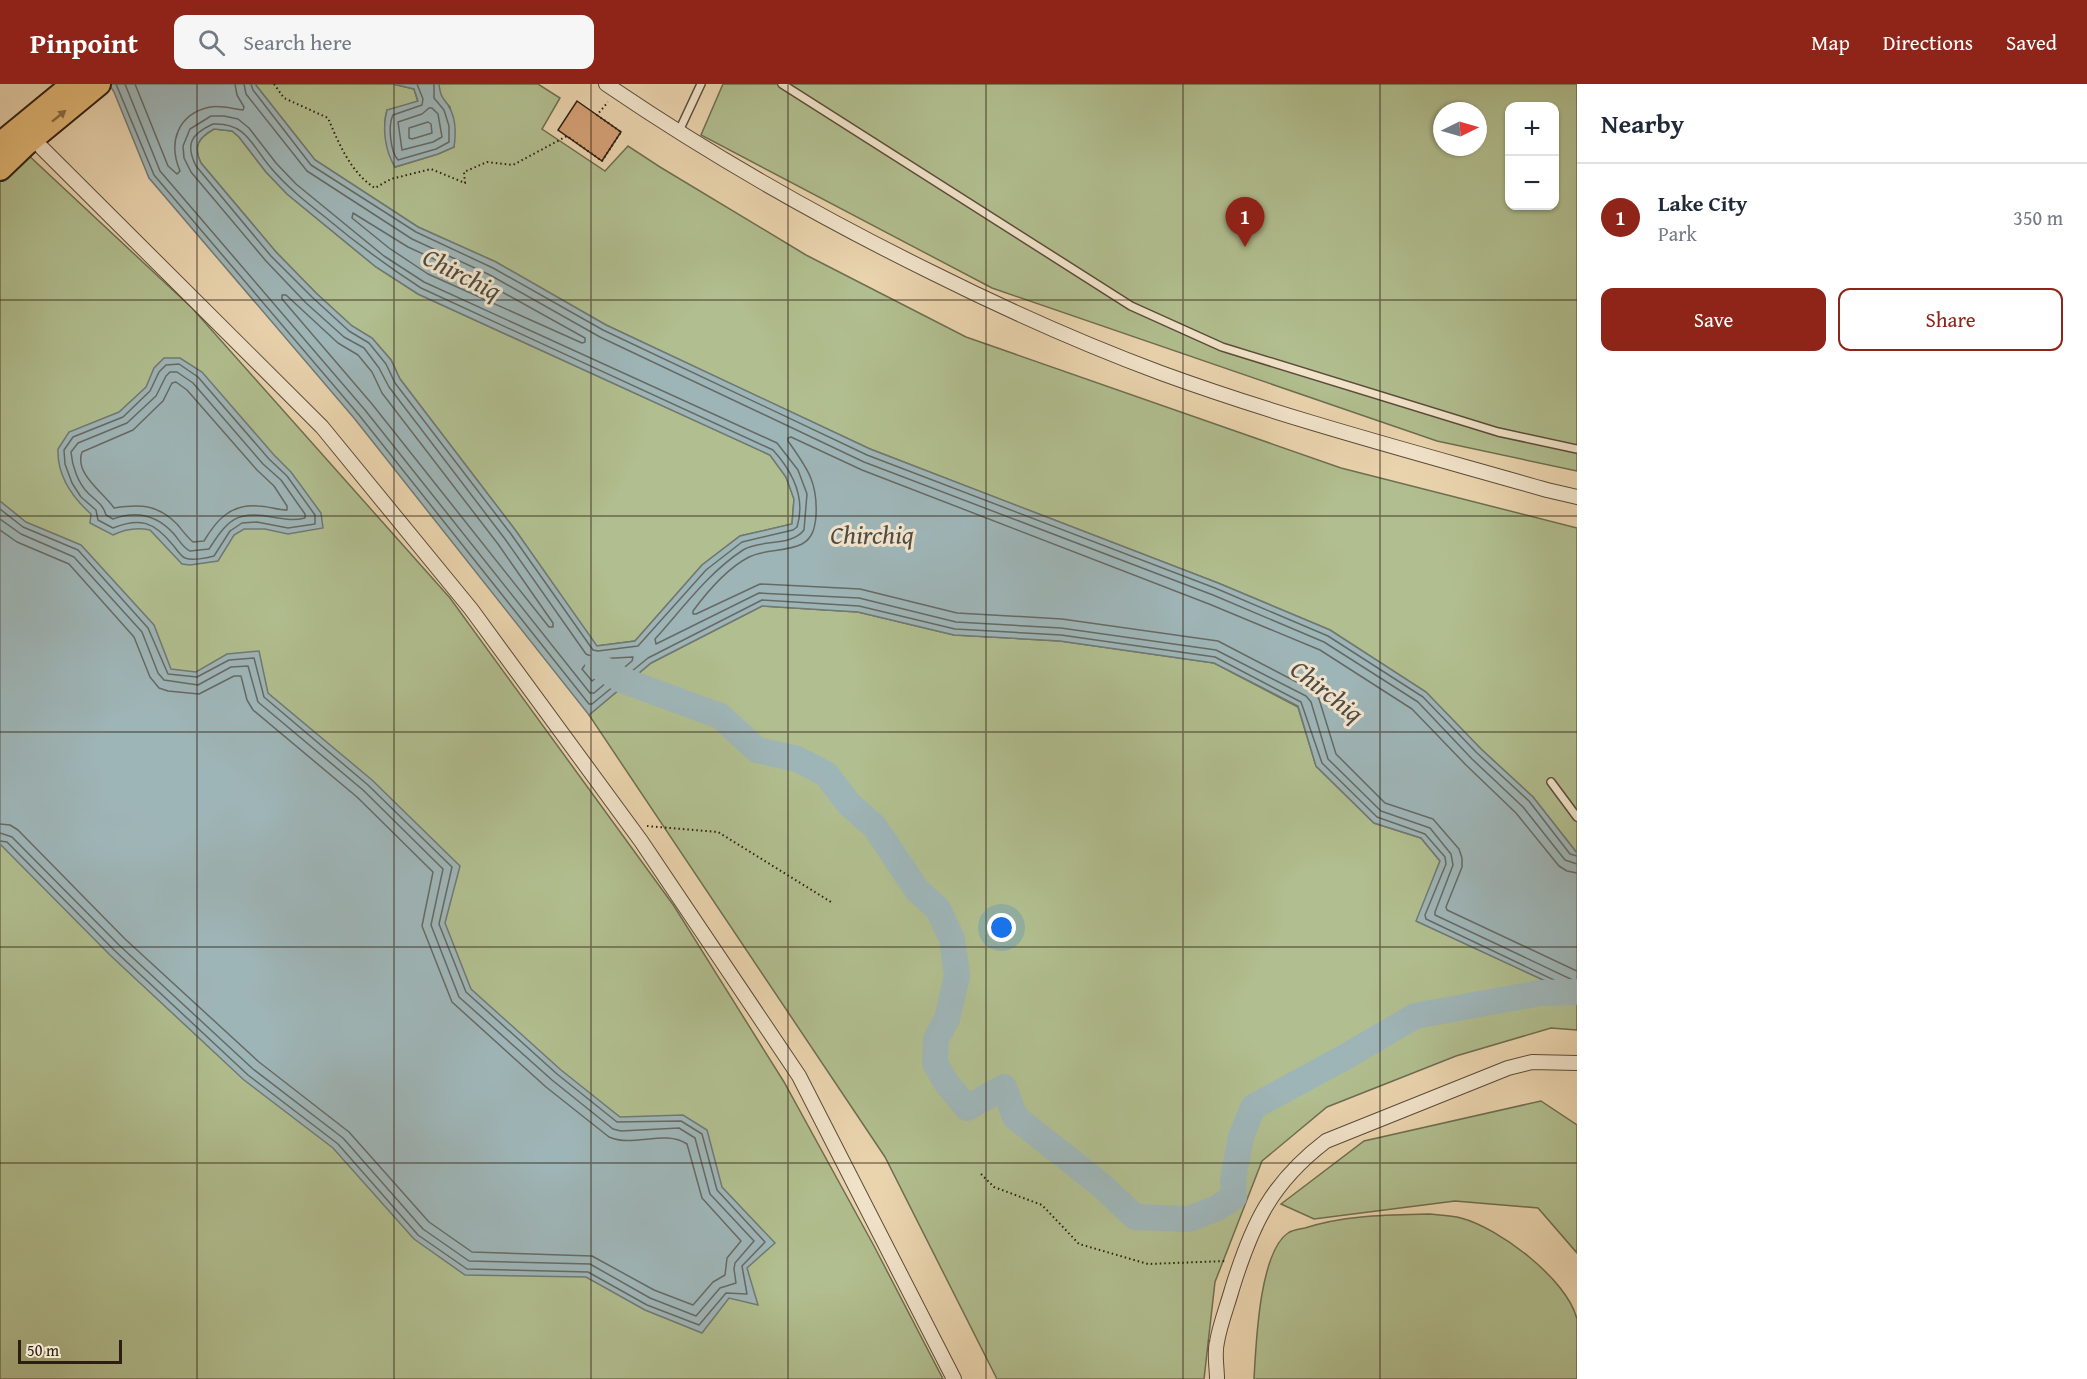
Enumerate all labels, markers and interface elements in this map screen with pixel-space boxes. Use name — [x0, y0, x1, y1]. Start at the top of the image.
search box — [174, 15, 594, 69]
text: Pinpoint — [30, 22, 138, 63]
icon: search — [195, 26, 228, 59]
text: Search here — [243, 26, 352, 58]
text: Map — [1811, 27, 1850, 58]
text: Directions — [1883, 27, 1973, 58]
text: Saved — [2006, 27, 2057, 58]
north arrow — [1433, 102, 1487, 156]
map controls — [1505, 102, 1559, 210]
button: + — [1505, 102, 1559, 156]
text: Nearby — [1601, 104, 1684, 143]
one-way arrow — [51, 110, 67, 123]
button: − — [1505, 156, 1559, 210]
text: Lake City — [1658, 187, 1747, 219]
pin: 1 — [1226, 198, 1264, 247]
text: 1 — [1615, 203, 1626, 232]
text: 350 m — [2013, 203, 2063, 232]
text: Park — [1658, 219, 1697, 248]
water label: Chirchiq — [416, 237, 508, 310]
button: Save — [1601, 288, 1826, 351]
button: Share — [1838, 288, 2063, 351]
water label: Chirchiq — [830, 515, 914, 554]
water label: Chirchiq — [1282, 650, 1372, 732]
your location — [987, 913, 1016, 942]
scale bar — [18, 1337, 122, 1364]
text: 50 m — [27, 1338, 59, 1362]

